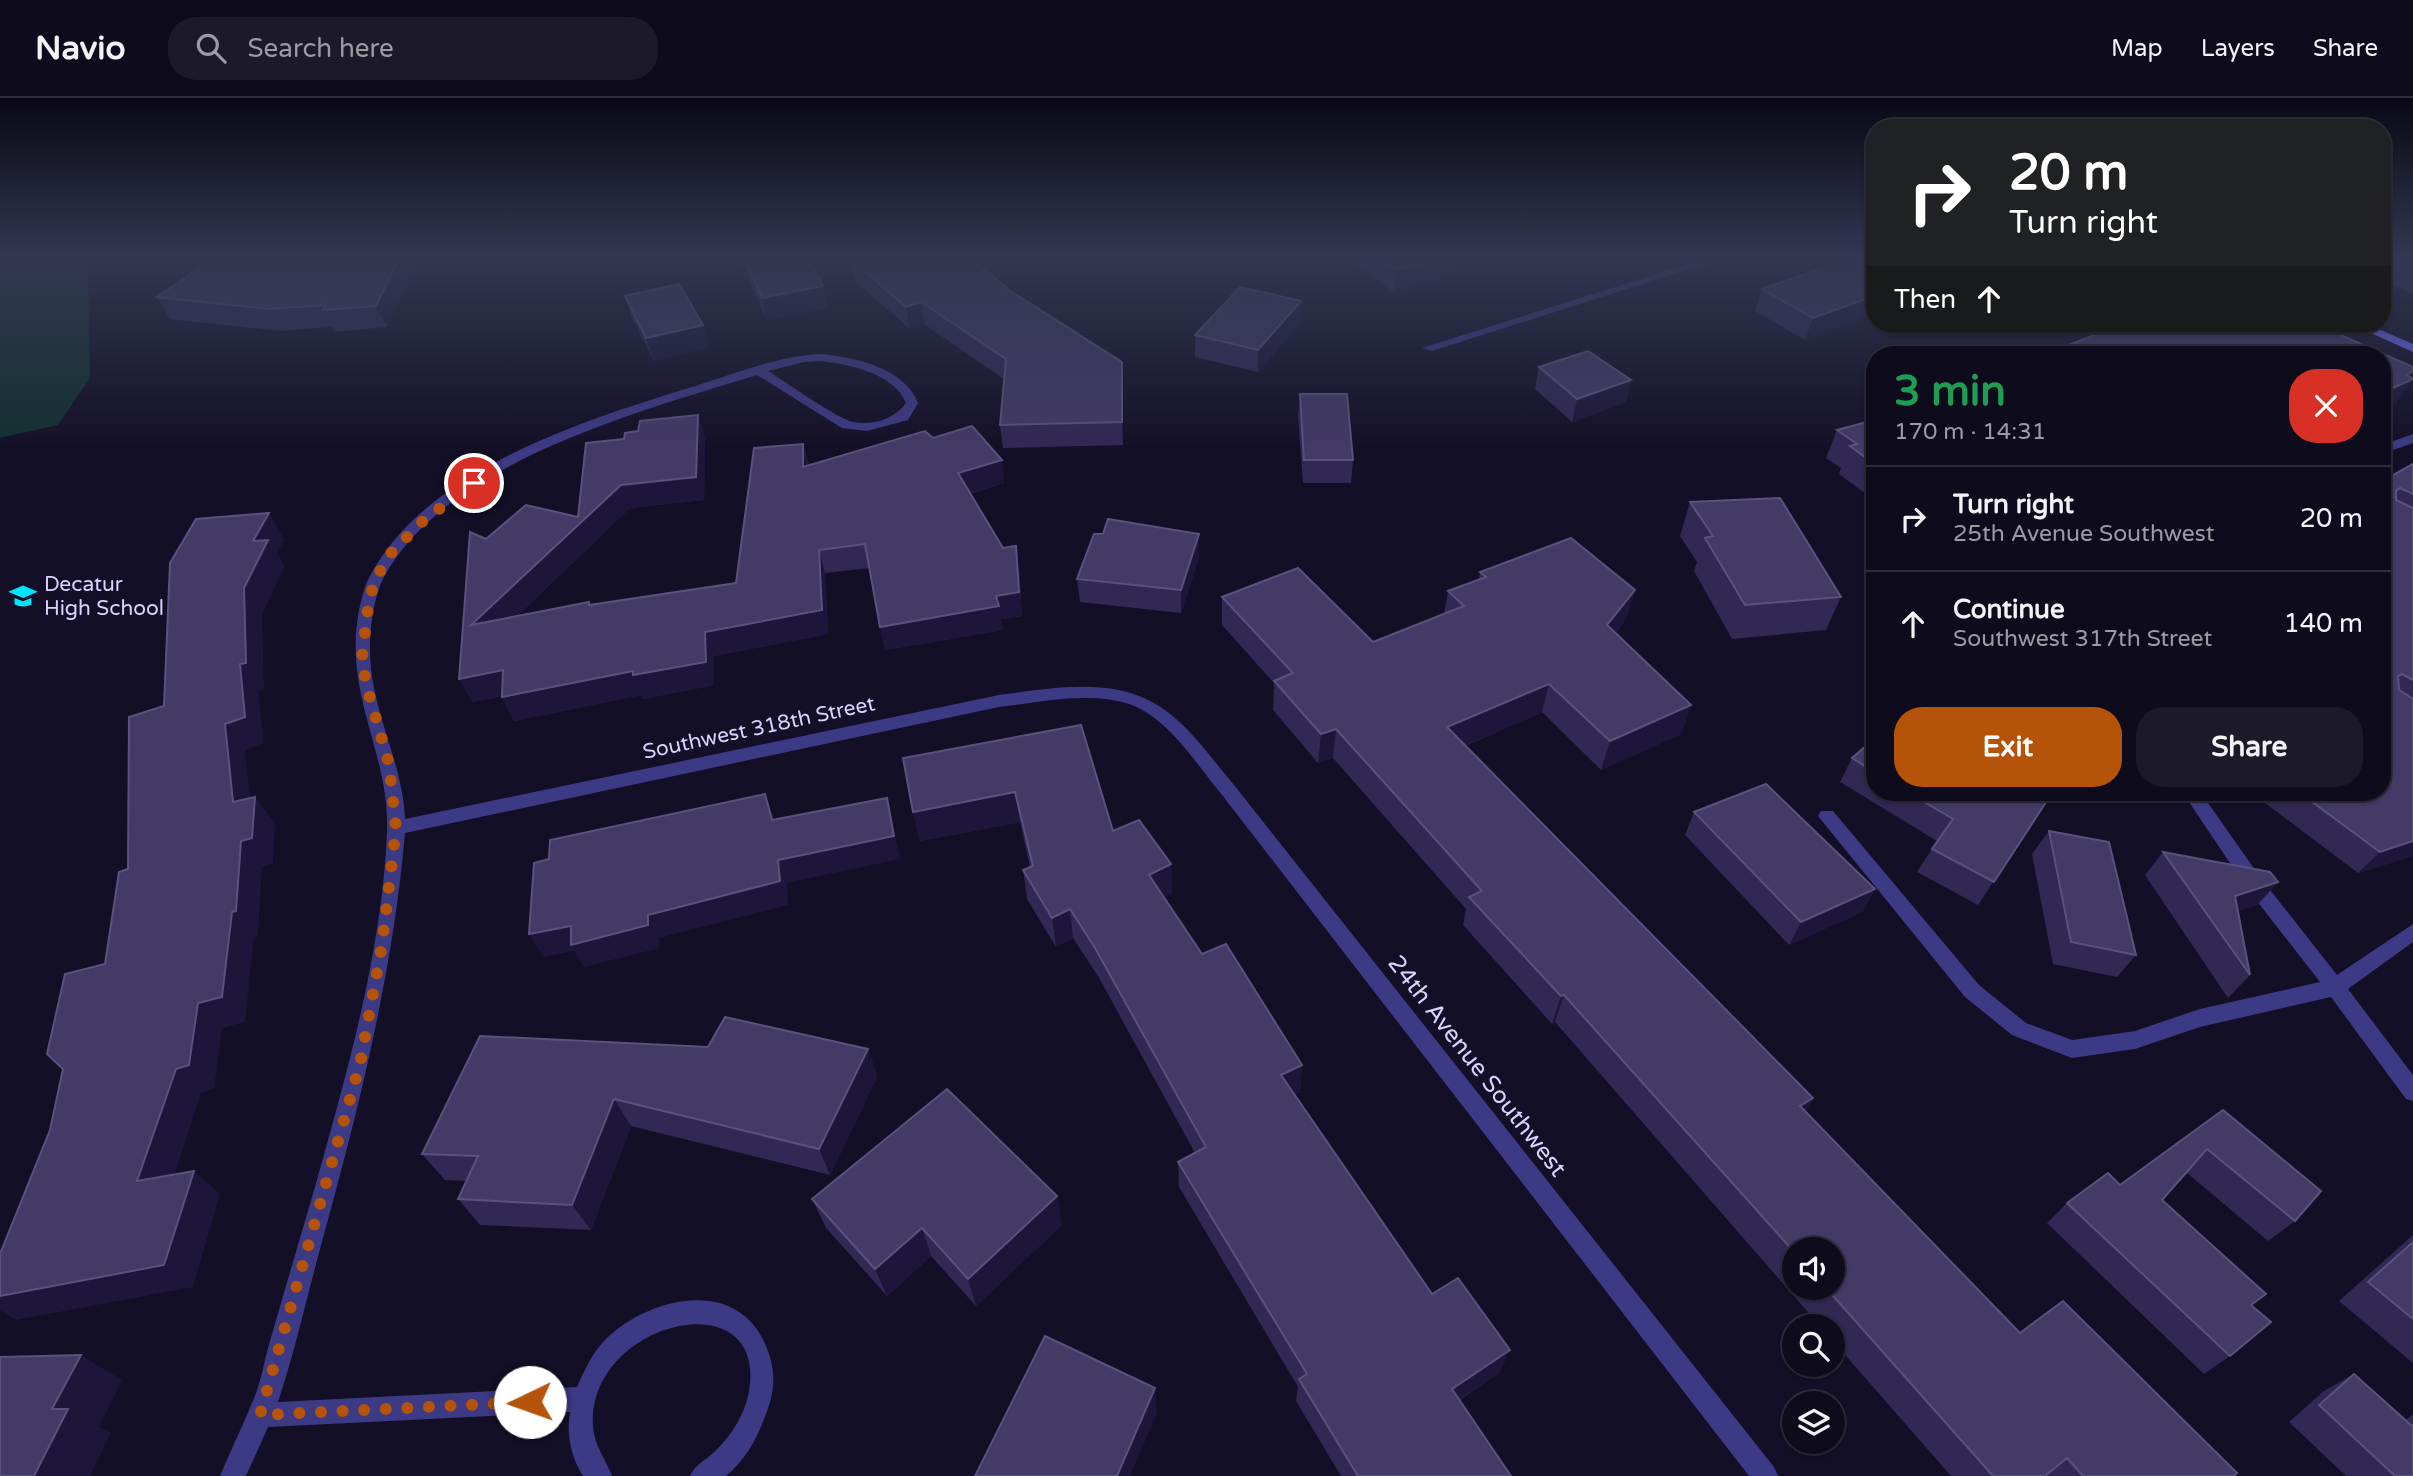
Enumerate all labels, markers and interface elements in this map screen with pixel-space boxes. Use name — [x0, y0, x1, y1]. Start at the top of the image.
search box — [168, 17, 658, 80]
text: Navio — [35, 29, 126, 68]
icon: search — [192, 29, 230, 67]
text: Search here — [248, 33, 394, 64]
text: Map — [2111, 34, 2163, 63]
text: Layers — [2201, 34, 2275, 63]
text: Share — [2313, 34, 2378, 63]
text: 20 m — [2009, 144, 2128, 203]
icon: right — [1894, 147, 1985, 238]
text: Turn right — [2009, 204, 2158, 242]
icon: ahead — [1970, 280, 2008, 318]
text: Then — [1894, 284, 1956, 315]
text: 3 min — [1894, 366, 2006, 417]
button: close — [2289, 369, 2363, 443]
text: 170 m · 14:31 — [1894, 418, 2046, 446]
pin — [444, 453, 504, 513]
icon: arrive — [455, 464, 493, 502]
text: Turn right — [1953, 489, 2074, 520]
icon: right — [1894, 500, 1932, 538]
text: 20 m — [2300, 503, 2363, 534]
text: 25th Avenue Southwest — [1953, 520, 2215, 548]
place label: Decatur High School — [44, 572, 164, 621]
school or university icon: Decatur High School — [8, 581, 38, 611]
text: Continue — [1953, 594, 2065, 625]
icon: ahead — [1894, 605, 1932, 643]
text: 140 m — [2283, 608, 2363, 639]
text: Southwest 317th Street — [1953, 625, 2212, 653]
street label: Southwest 318th Street — [641, 691, 877, 765]
button: Exit — [1894, 707, 2122, 787]
button: Share — [2136, 707, 2363, 787]
street label: 24th Avenue Southwest — [1382, 950, 1572, 1182]
map controls — [1782, 1237, 1845, 1454]
button: sound — [1782, 1237, 1845, 1300]
button: search — [1782, 1314, 1845, 1377]
position arrow — [493, 1365, 567, 1439]
button: layers — [1782, 1391, 1845, 1454]

